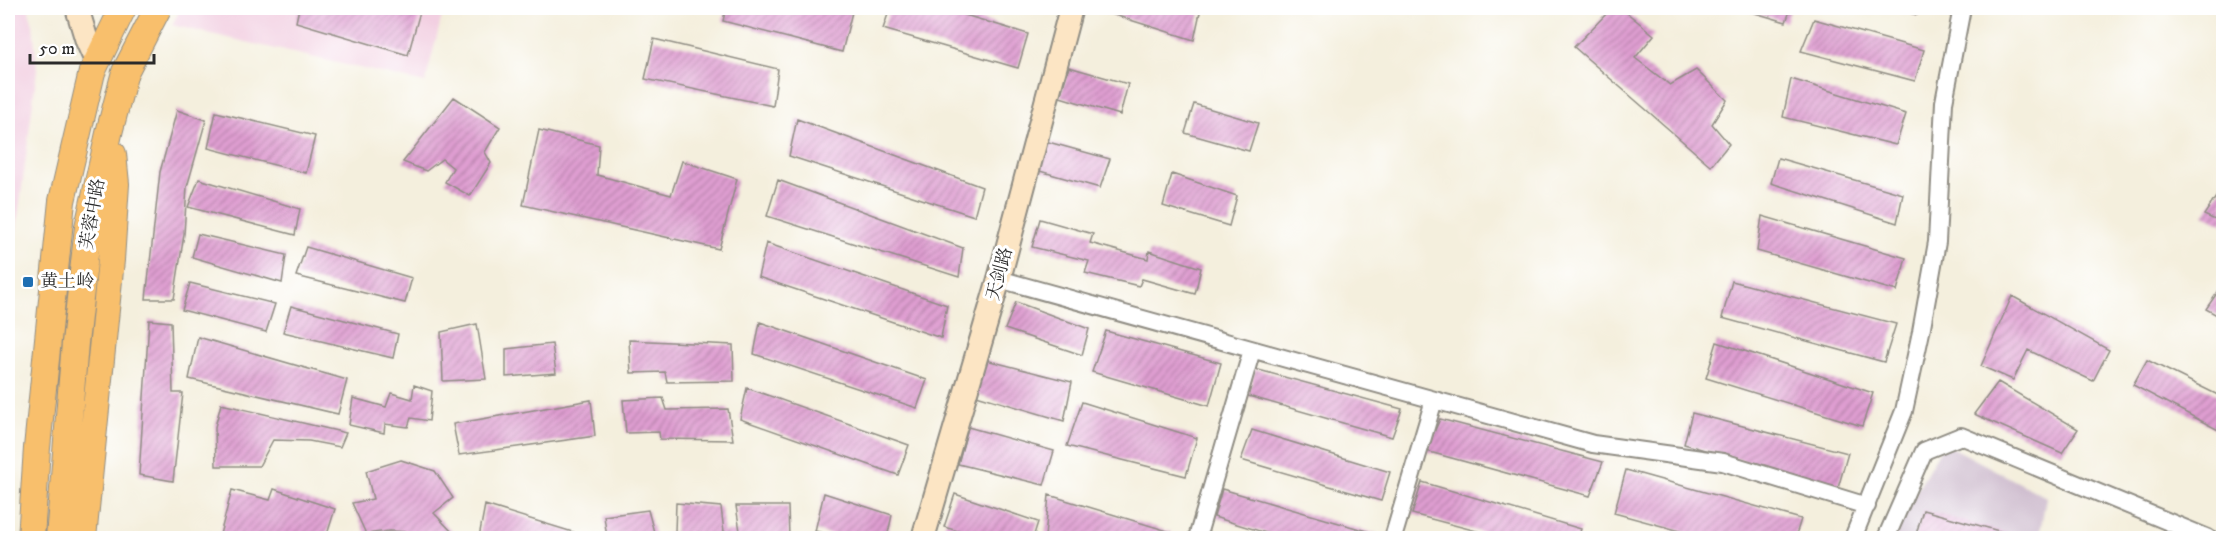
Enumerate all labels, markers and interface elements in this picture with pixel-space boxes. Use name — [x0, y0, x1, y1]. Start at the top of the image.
scale bar — [30, 27, 154, 65]
text: 50 m — [39, 38, 75, 60]
street label: 芙蓉中路 — [76, 177, 110, 251]
street label: 天剑路 — [982, 245, 1018, 303]
place label: 黄土岭 — [40, 271, 94, 293]
marker: 黄土岭 — [21, 275, 35, 289]

